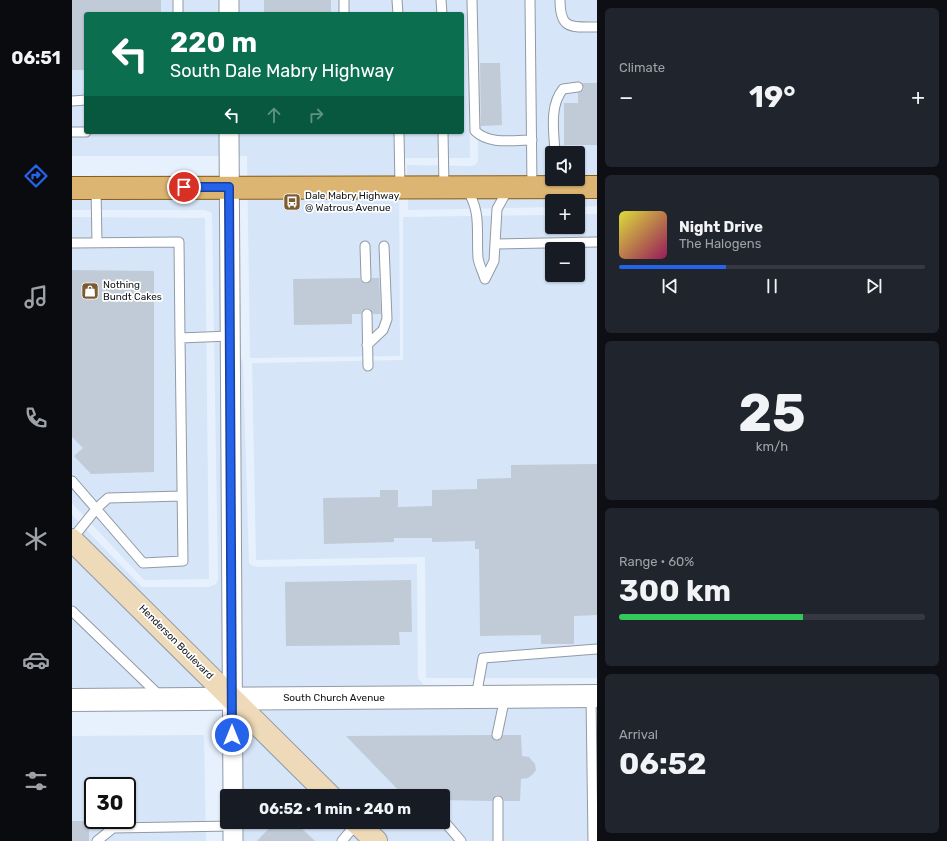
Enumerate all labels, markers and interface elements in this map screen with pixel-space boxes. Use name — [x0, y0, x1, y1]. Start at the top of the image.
text: 220 m — [170, 26, 257, 59]
icon: left — [104, 28, 156, 80]
text: 06:51 — [11, 47, 61, 69]
text: South Dale Mabry Highway — [170, 60, 394, 82]
text: Climate — [619, 60, 665, 75]
text: 19° — [749, 79, 796, 115]
text: − — [619, 84, 633, 111]
text: + — [911, 84, 925, 111]
icon: left — [221, 104, 243, 126]
icon: ahead — [263, 104, 285, 126]
icon: right — [305, 104, 327, 126]
map controls — [545, 146, 585, 282]
button: sound — [545, 146, 585, 186]
icon: directions — [22, 162, 50, 190]
pin — [167, 170, 201, 204]
icon: arrive — [173, 176, 195, 198]
place label: Dale Mabry Highway @ Watrous Avenue — [305, 190, 400, 214]
bus stop icon: Dale Mabry Highway @ Watrous Avenue — [282, 192, 302, 212]
button: + — [545, 194, 585, 234]
text: Night Drive — [679, 218, 763, 236]
text: The Halogens — [679, 236, 761, 251]
button: − — [545, 242, 585, 282]
icon: previous — [659, 275, 681, 297]
icon: pause — [761, 275, 783, 297]
icon: next — [863, 275, 885, 297]
place label: Nothing Bundt Cakes — [103, 279, 162, 303]
shop icon: Nothing Bundt Cakes — [80, 281, 100, 301]
icon: music — [22, 283, 50, 311]
text: 25 — [738, 382, 806, 444]
icon: phone — [22, 404, 50, 432]
text: km/h — [756, 439, 788, 454]
icon: climate — [22, 525, 50, 553]
text: Range · 60% — [619, 554, 694, 569]
text: 300 km — [619, 573, 731, 609]
street label: Henderson Boulevard — [136, 602, 216, 682]
icon: car — [22, 646, 50, 674]
street label: South Church Avenue — [283, 692, 385, 704]
position arrow — [211, 714, 253, 756]
text: Arrival — [619, 727, 658, 742]
text: 06:52 — [619, 746, 707, 782]
icon: filters — [22, 767, 50, 795]
speed limit sign: 30 — [84, 777, 136, 829]
text: 06:52 · 1 min · 240 m — [259, 800, 411, 818]

